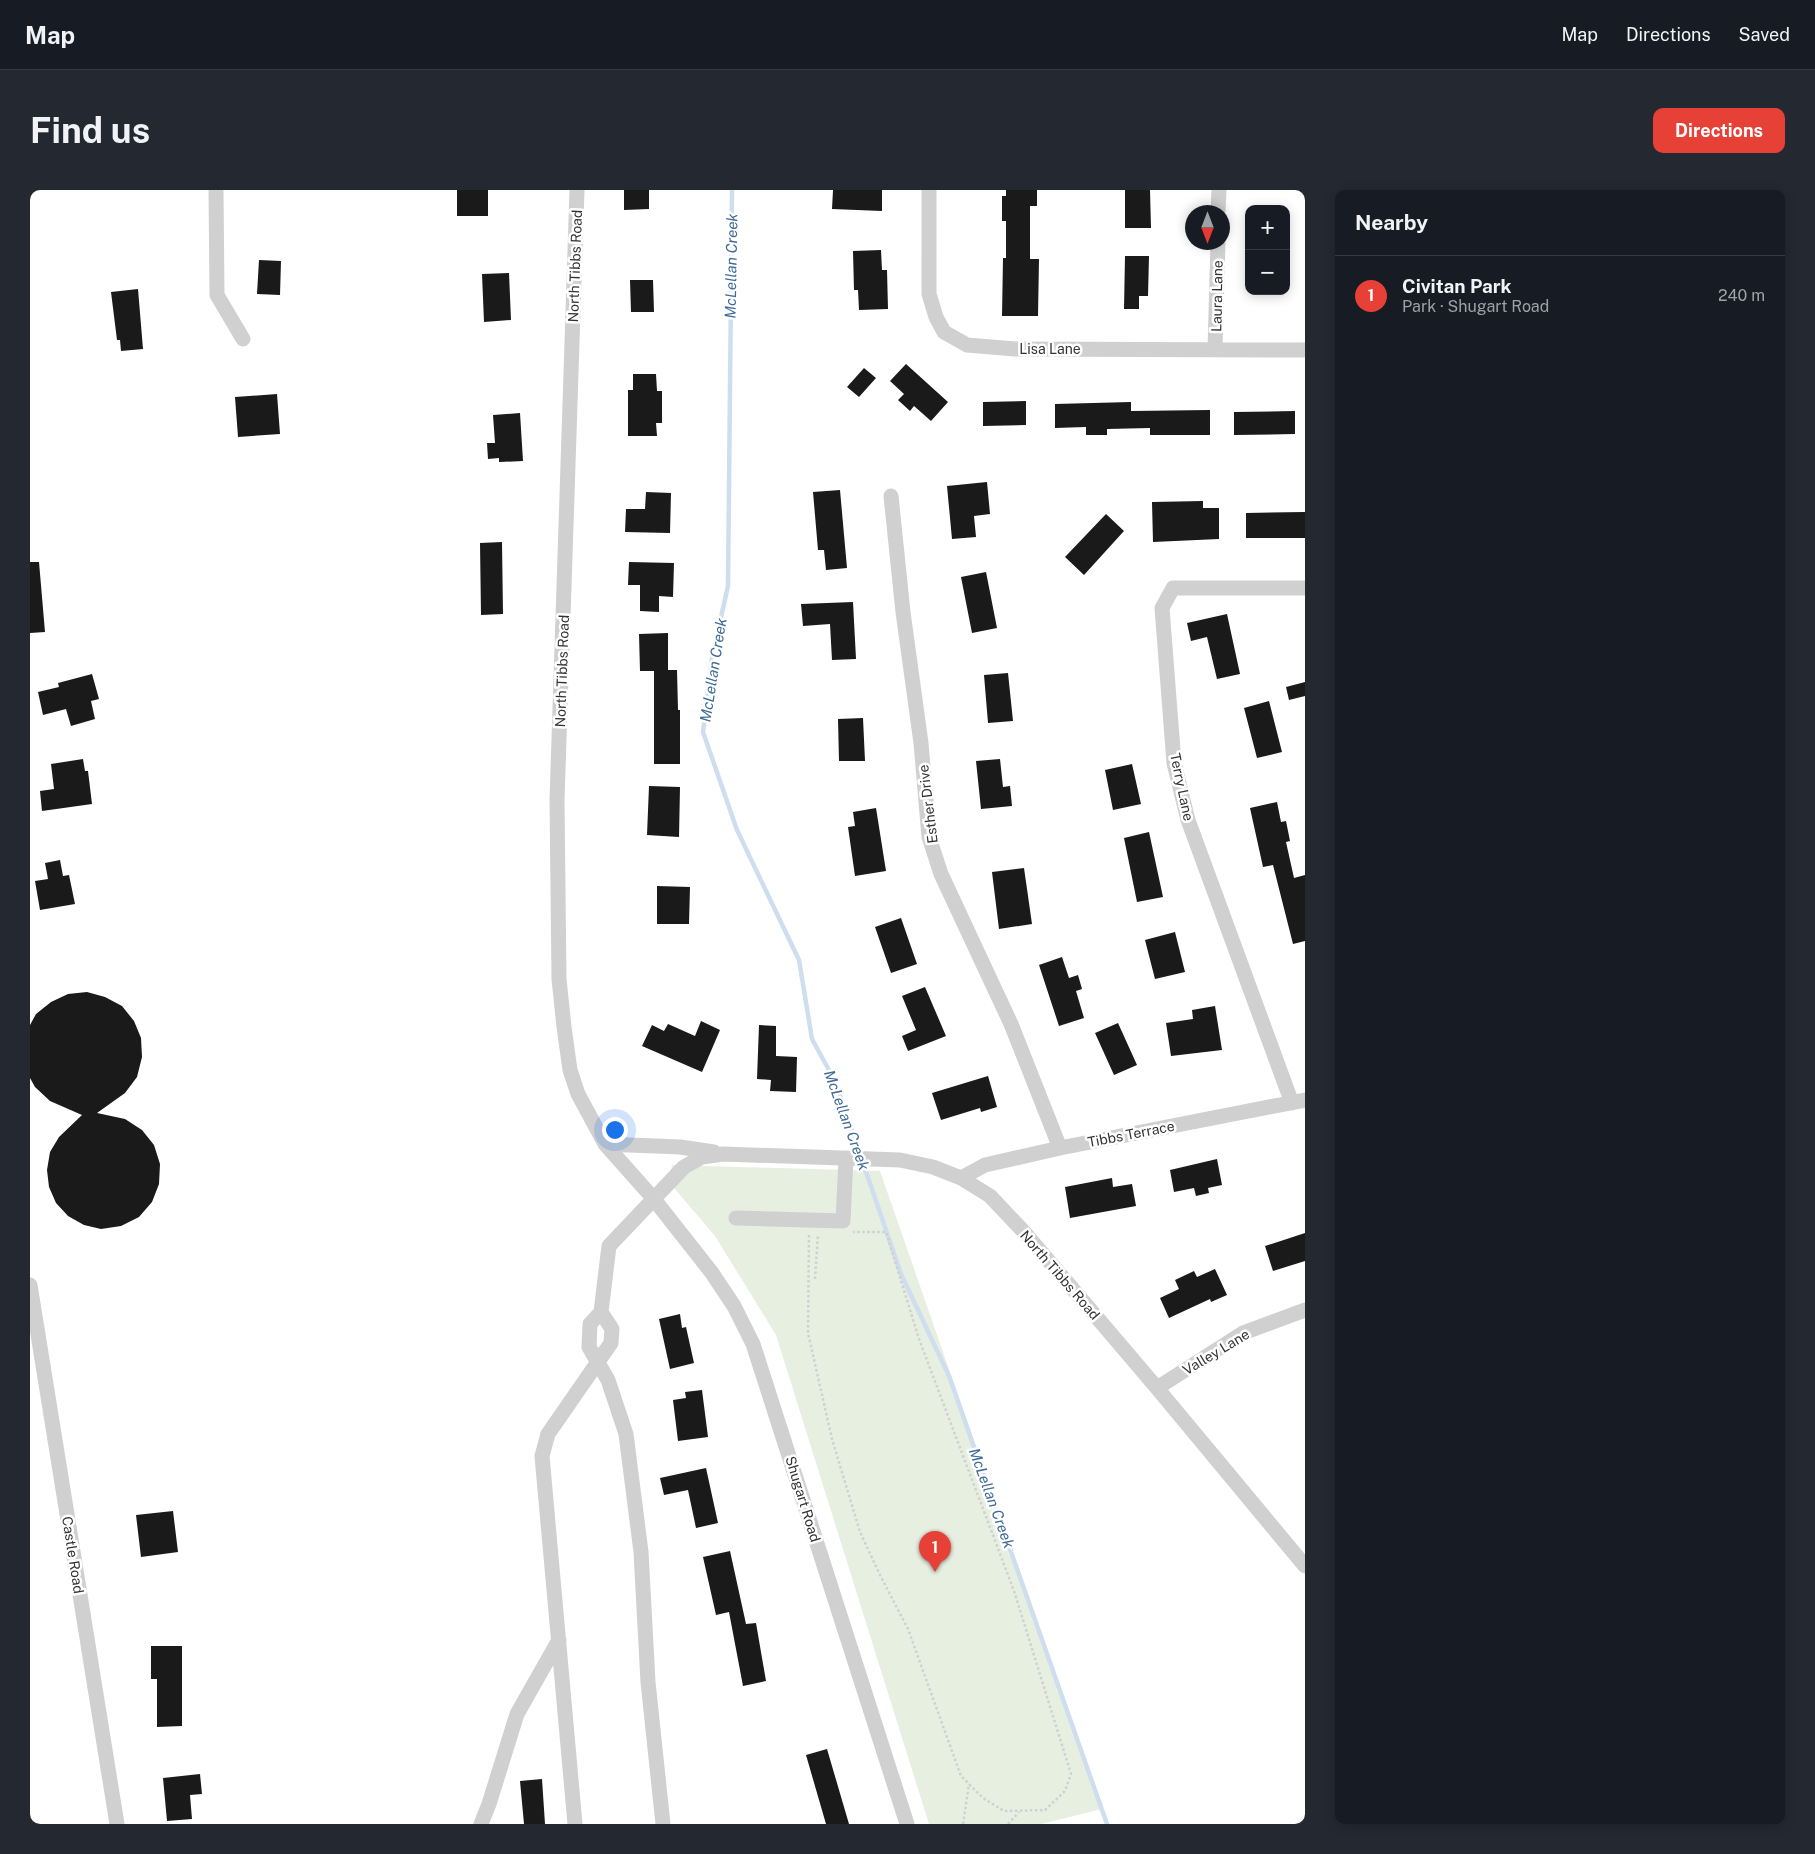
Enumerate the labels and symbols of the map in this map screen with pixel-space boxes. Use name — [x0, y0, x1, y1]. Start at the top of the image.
north arrow — [1185, 205, 1230, 250]
street label: North Tibbs Road — [565, 209, 585, 323]
water label: McLellan Creek — [722, 212, 740, 319]
street label: Laura Lane — [1208, 260, 1226, 332]
street label: Lisa Lane — [1019, 341, 1081, 357]
street label: North Tibbs Road — [552, 614, 572, 728]
water label: McLellan Creek — [696, 616, 730, 723]
street label: Terry Lane — [1167, 752, 1197, 822]
street label: Esther Drive — [915, 764, 941, 844]
water label: McLellan Creek — [821, 1068, 873, 1173]
your location — [602, 1117, 628, 1143]
street label: Tibbs Terrace — [1086, 1118, 1176, 1150]
street label: North Tibbs Road — [1017, 1227, 1103, 1323]
street label: Valley Lane — [1180, 1326, 1252, 1378]
water label: McLellan Creek — [966, 1446, 1018, 1551]
street label: Shugart Road — [782, 1454, 824, 1544]
street label: Castle Road — [59, 1515, 87, 1595]
pin: 1 — [919, 1531, 951, 1572]

